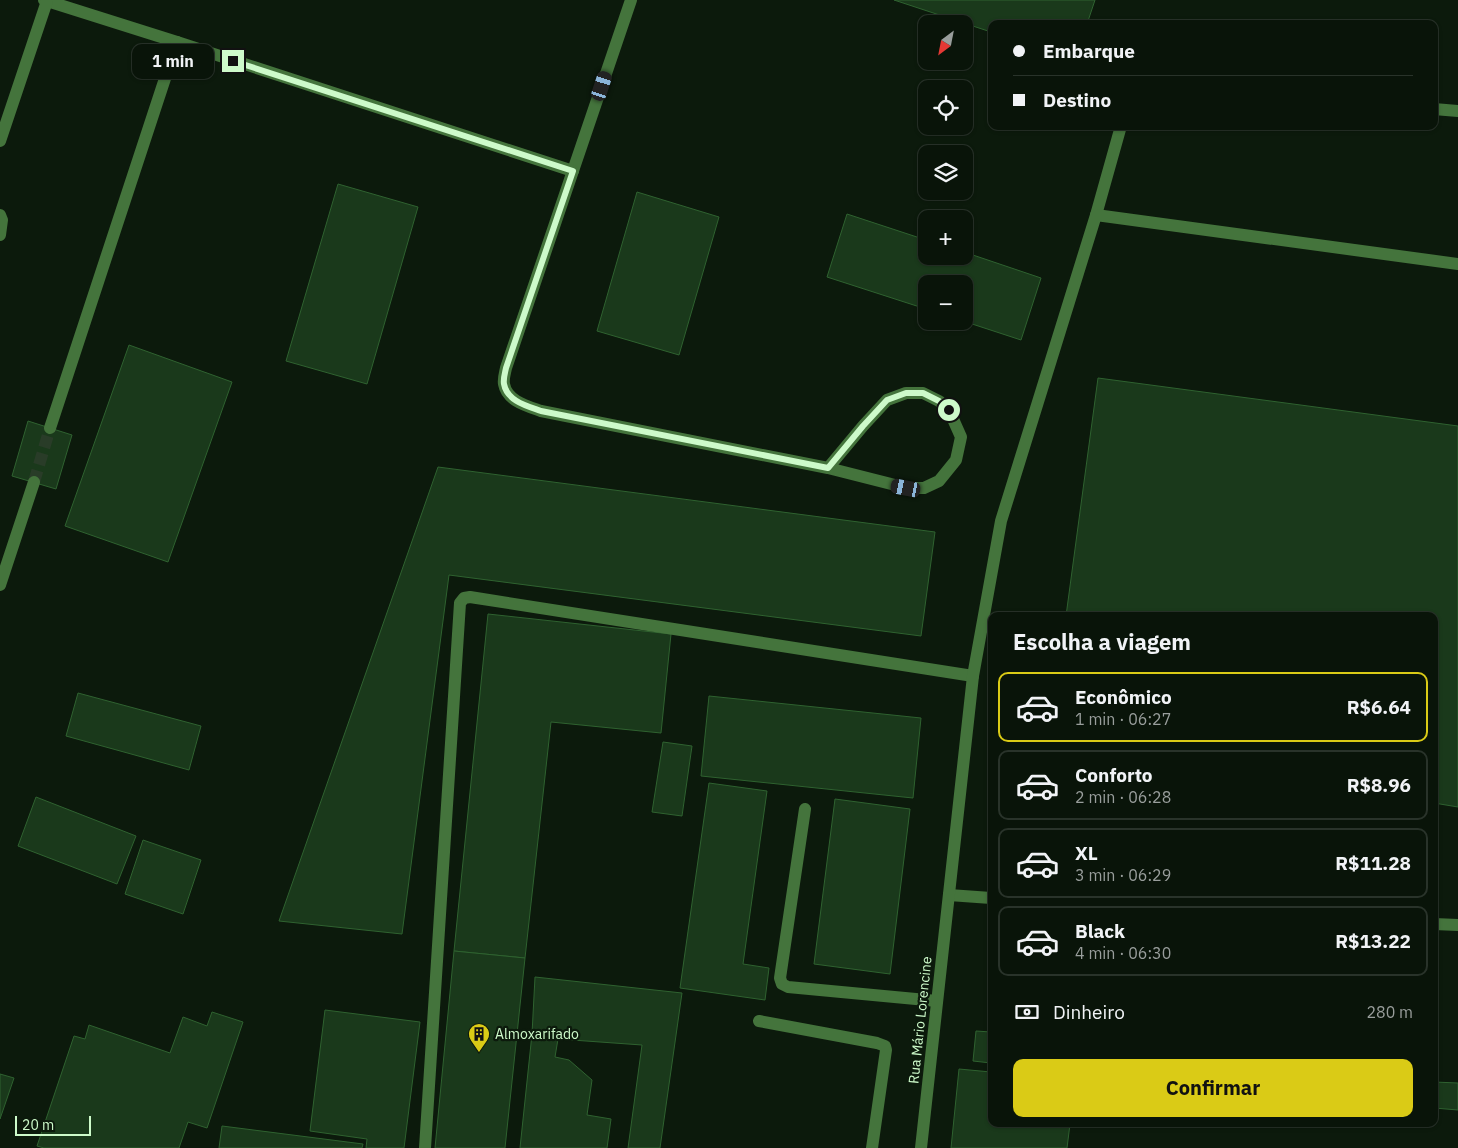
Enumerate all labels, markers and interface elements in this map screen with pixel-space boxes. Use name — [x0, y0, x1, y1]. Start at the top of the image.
north arrow — [918, 15, 972, 70]
map controls — [918, 15, 973, 330]
text: Embarque — [1043, 39, 1135, 63]
callout: 1 min — [133, 44, 216, 78]
route end — [222, 50, 244, 72]
text: 1 min — [152, 51, 194, 71]
car — [590, 69, 613, 103]
button: locate — [918, 80, 973, 135]
text: Destino — [1043, 88, 1111, 112]
button: layers — [918, 145, 973, 200]
button: + — [918, 210, 973, 265]
button: − — [918, 275, 973, 330]
route start — [938, 399, 960, 421]
car — [889, 478, 922, 498]
text: Escolha a viagem — [1013, 627, 1191, 656]
icon: car — [1015, 685, 1060, 730]
text: Econômico — [1075, 685, 1172, 709]
text: R$6.64 — [1347, 695, 1411, 719]
text: 1 min · 06:27 — [1075, 709, 1171, 729]
icon: car — [1015, 763, 1060, 808]
text: Conforto — [1075, 763, 1153, 787]
text: R$8.96 — [1347, 773, 1411, 797]
text: 2 min · 06:28 — [1075, 787, 1171, 807]
icon: car — [1015, 841, 1060, 886]
text: XL — [1075, 841, 1098, 865]
text: R$11.28 — [1335, 851, 1411, 875]
text: 3 min · 06:29 — [1075, 865, 1171, 885]
icon: car — [1015, 919, 1060, 964]
text: Black — [1075, 919, 1125, 943]
text: R$13.22 — [1335, 929, 1411, 953]
text: 4 min · 06:30 — [1075, 943, 1171, 963]
street label: Rua Mário Lorencine — [904, 955, 936, 1085]
icon: cash — [1013, 998, 1041, 1026]
text: Dinheiro — [1053, 1000, 1125, 1024]
text: 280 m — [1366, 1002, 1413, 1022]
building icon: Almoxarifado — [467, 1022, 491, 1053]
place label: Almoxarifado — [495, 1025, 579, 1043]
button: Confirmar — [1013, 1059, 1413, 1117]
scale bar — [15, 1113, 91, 1136]
text: 20 m — [22, 1116, 54, 1134]

